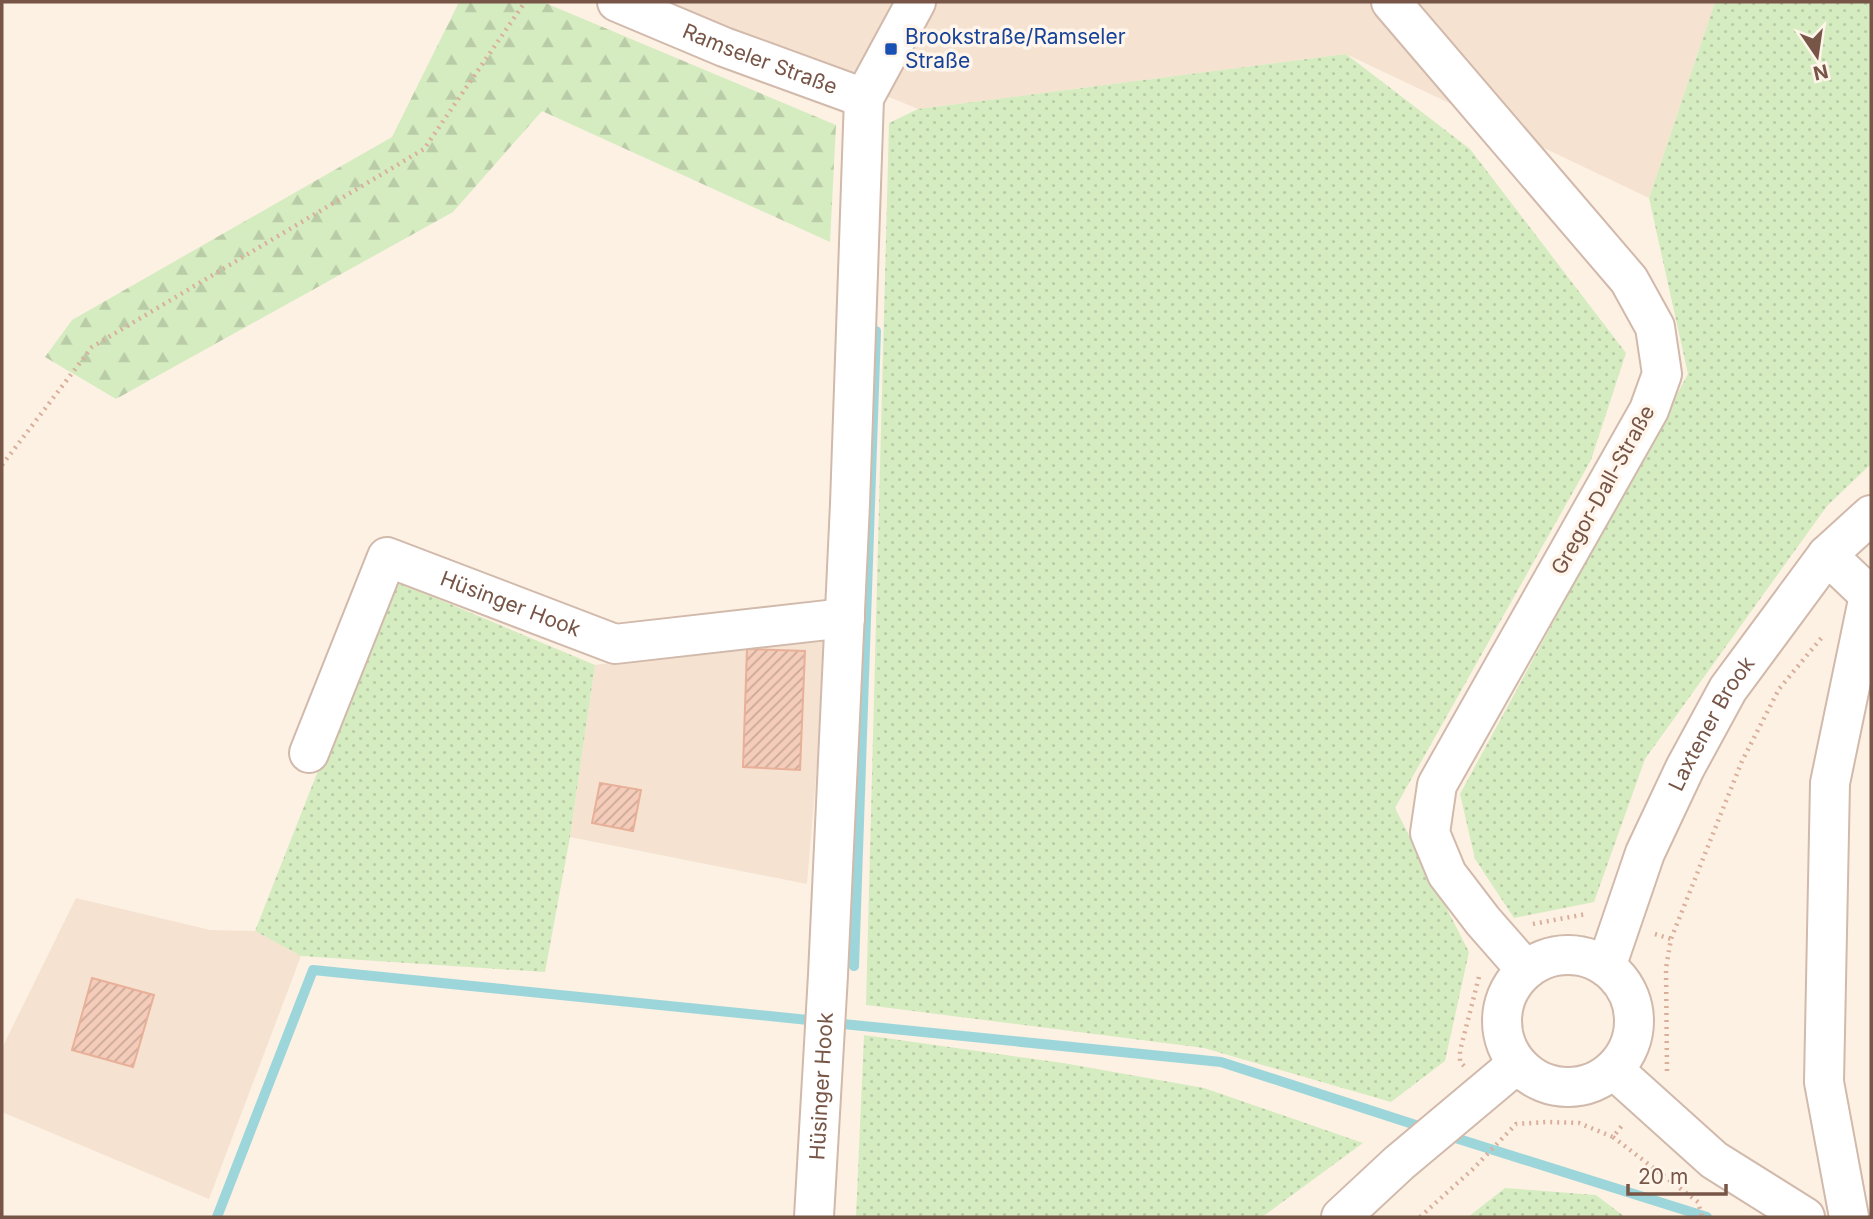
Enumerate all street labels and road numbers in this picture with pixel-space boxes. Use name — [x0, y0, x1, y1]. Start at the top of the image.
street label: Ramseler Straße — [679, 18, 841, 99]
street label: Gregor-Dall-Straße — [1546, 401, 1659, 579]
street label: Hüsinger Hook — [437, 566, 585, 642]
street label: Laxtener Brook — [1663, 651, 1760, 795]
street label: Hüsinger Hook — [804, 1011, 838, 1161]

